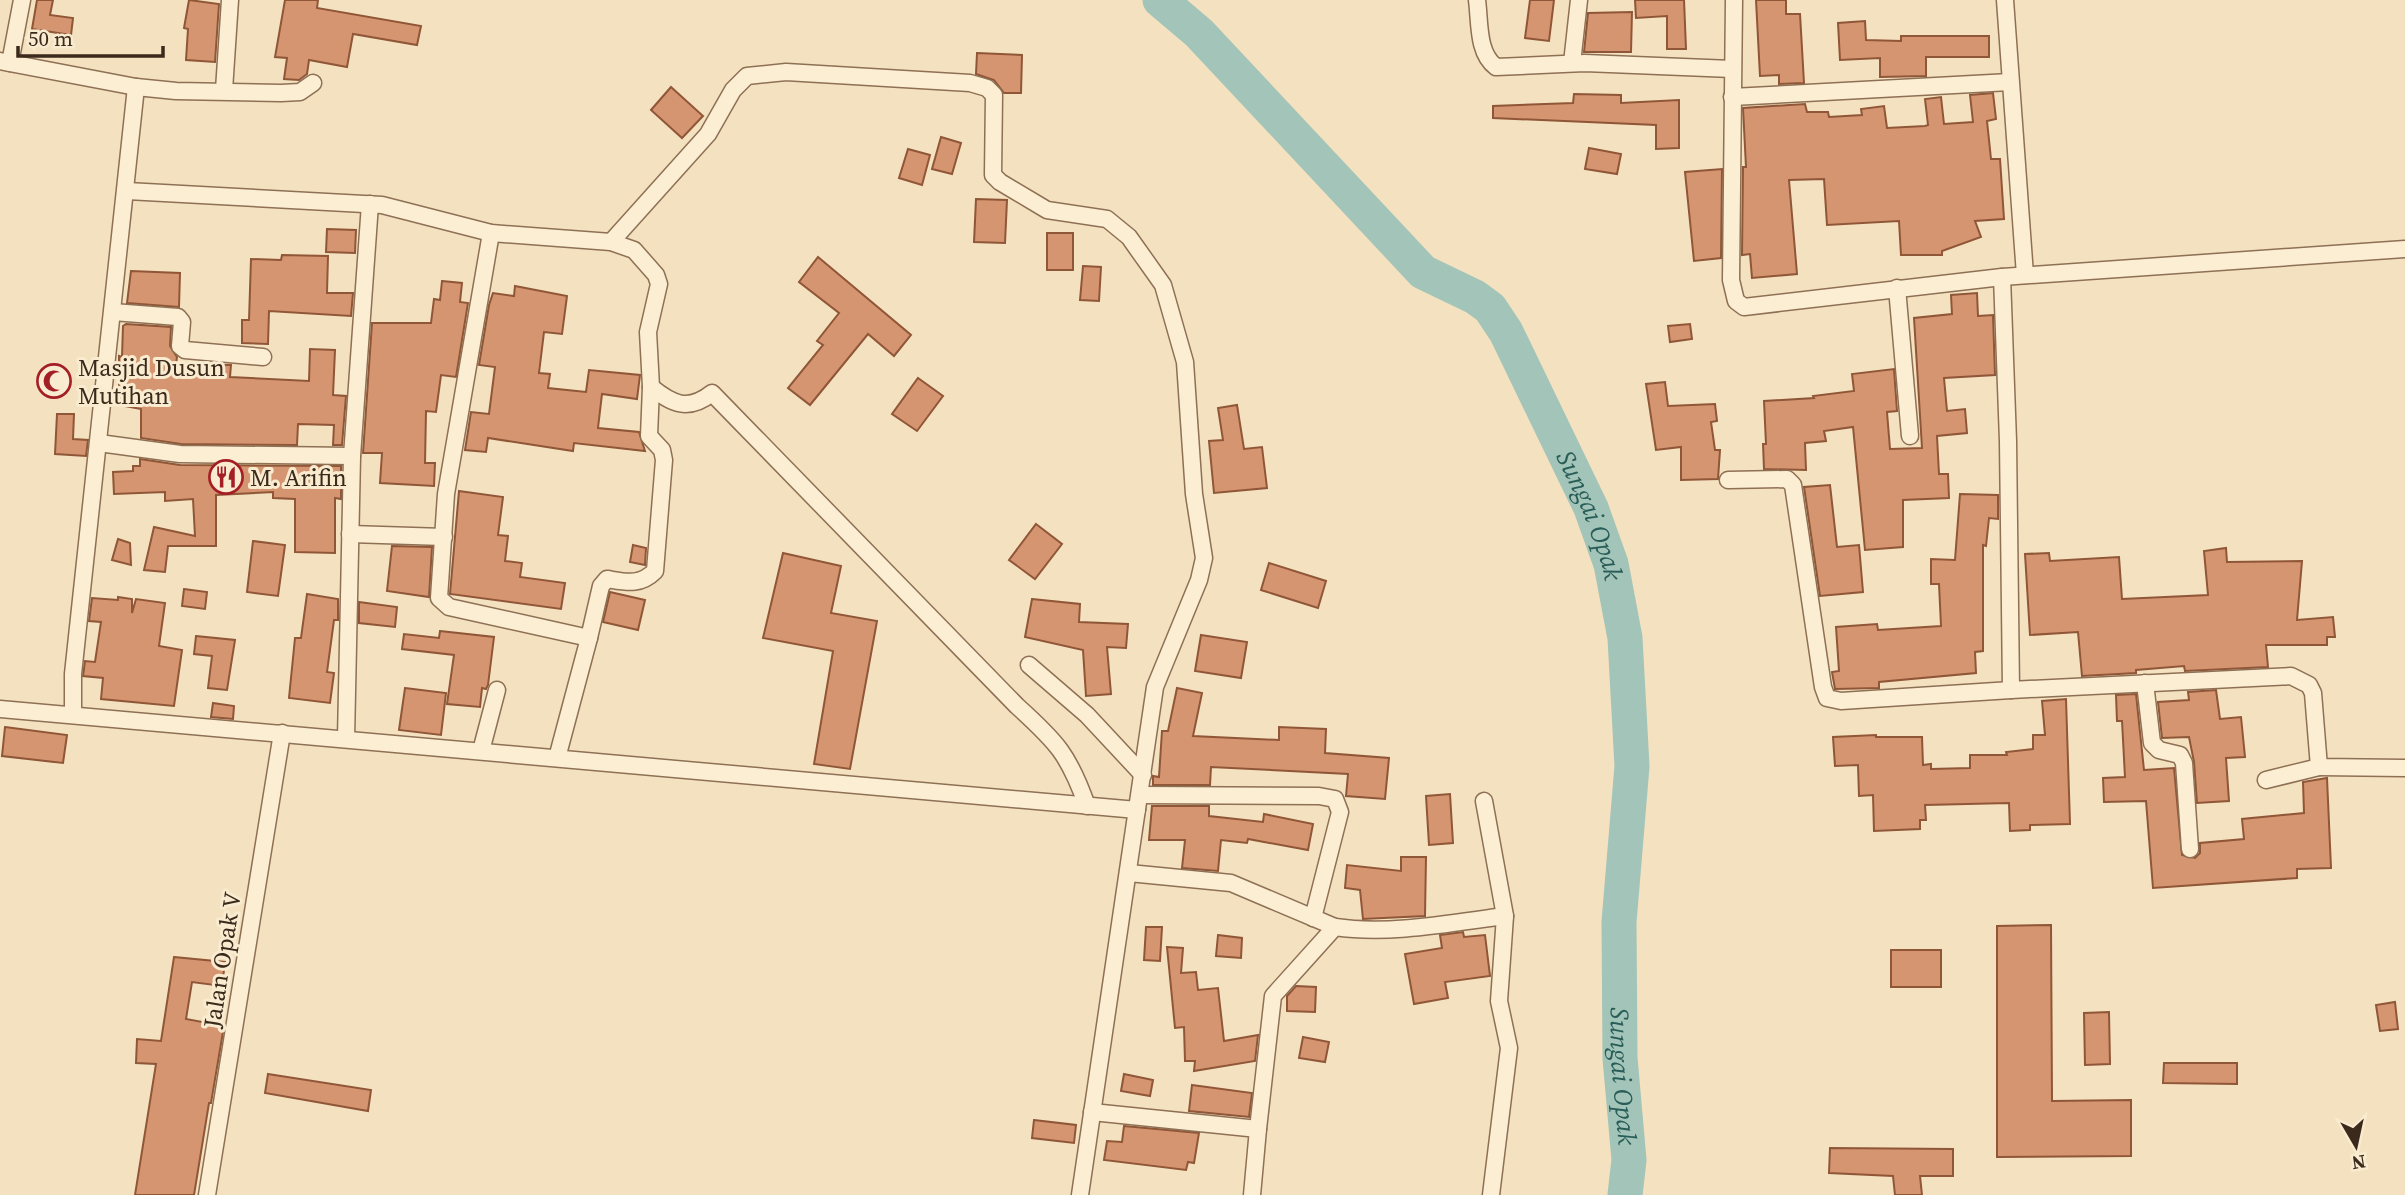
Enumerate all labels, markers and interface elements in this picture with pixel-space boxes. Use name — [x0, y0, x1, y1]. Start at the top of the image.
scale bar — [18, 14, 163, 58]
text: 50 m — [28, 24, 73, 53]
place label: Masjid Dusun Mutihan — [78, 351, 225, 412]
mosque icon: Masjid Dusun Mutihan — [35, 362, 73, 400]
water label: Sungai Opak — [1548, 444, 1632, 584]
restaurant icon: M. Arifin — [207, 458, 245, 496]
place label: M. Arifin — [250, 461, 347, 494]
street label: Jalan Opak V — [195, 890, 249, 1031]
water label: Sungai Opak — [1602, 1007, 1646, 1147]
north arrow — [2321, 1111, 2391, 1181]
text: N — [2350, 1149, 2368, 1177]

